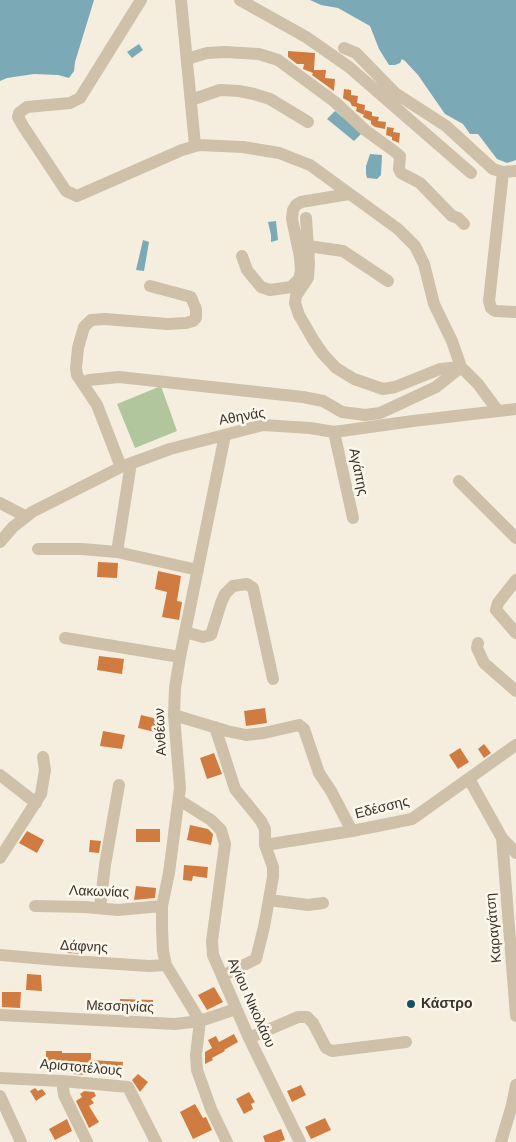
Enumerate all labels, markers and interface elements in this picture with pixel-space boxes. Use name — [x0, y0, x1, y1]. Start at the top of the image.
street label: Αθηνάς — [218, 405, 266, 429]
street label: Αγάπης — [345, 447, 371, 497]
street label: Ανθέων — [151, 708, 171, 756]
street label: Εδέσσης — [353, 793, 411, 823]
street label: Λακωνίας — [69, 883, 129, 901]
street label: Καραγάτση — [483, 892, 505, 964]
street label: Δάφνης — [60, 937, 108, 957]
street label: Αγίου Νικολάου — [224, 956, 278, 1050]
place label: Κάστρο — [421, 996, 472, 1012]
street label: Μεσσηνίας — [86, 997, 154, 1017]
marker: Κάστρο — [405, 998, 417, 1010]
street label: Αριστοτέλους — [39, 1056, 123, 1080]

